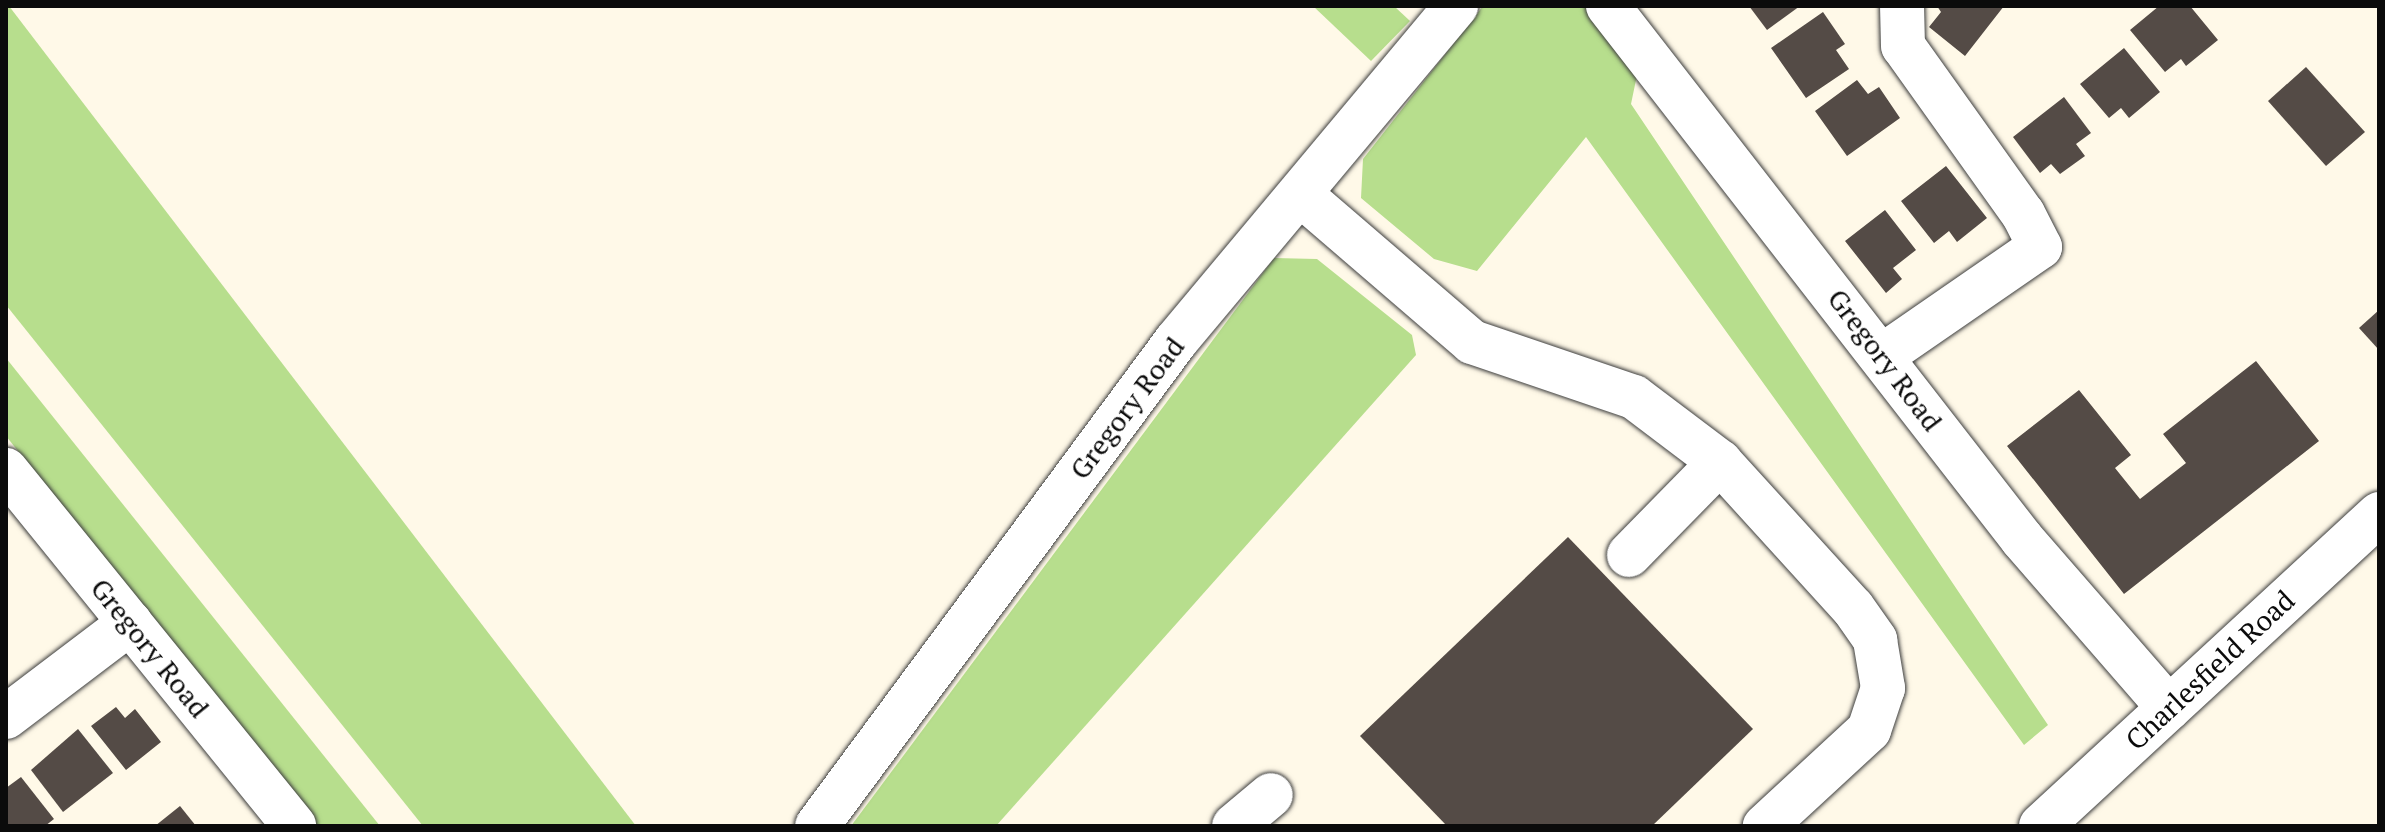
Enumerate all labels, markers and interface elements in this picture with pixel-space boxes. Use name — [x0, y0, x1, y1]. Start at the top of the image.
street label: Gregory Road — [1821, 282, 1949, 438]
street label: Gregory Road — [1063, 330, 1191, 486]
street label: Gregory Road — [84, 572, 216, 724]
street label: Charlesfield Road — [2119, 583, 2301, 757]

